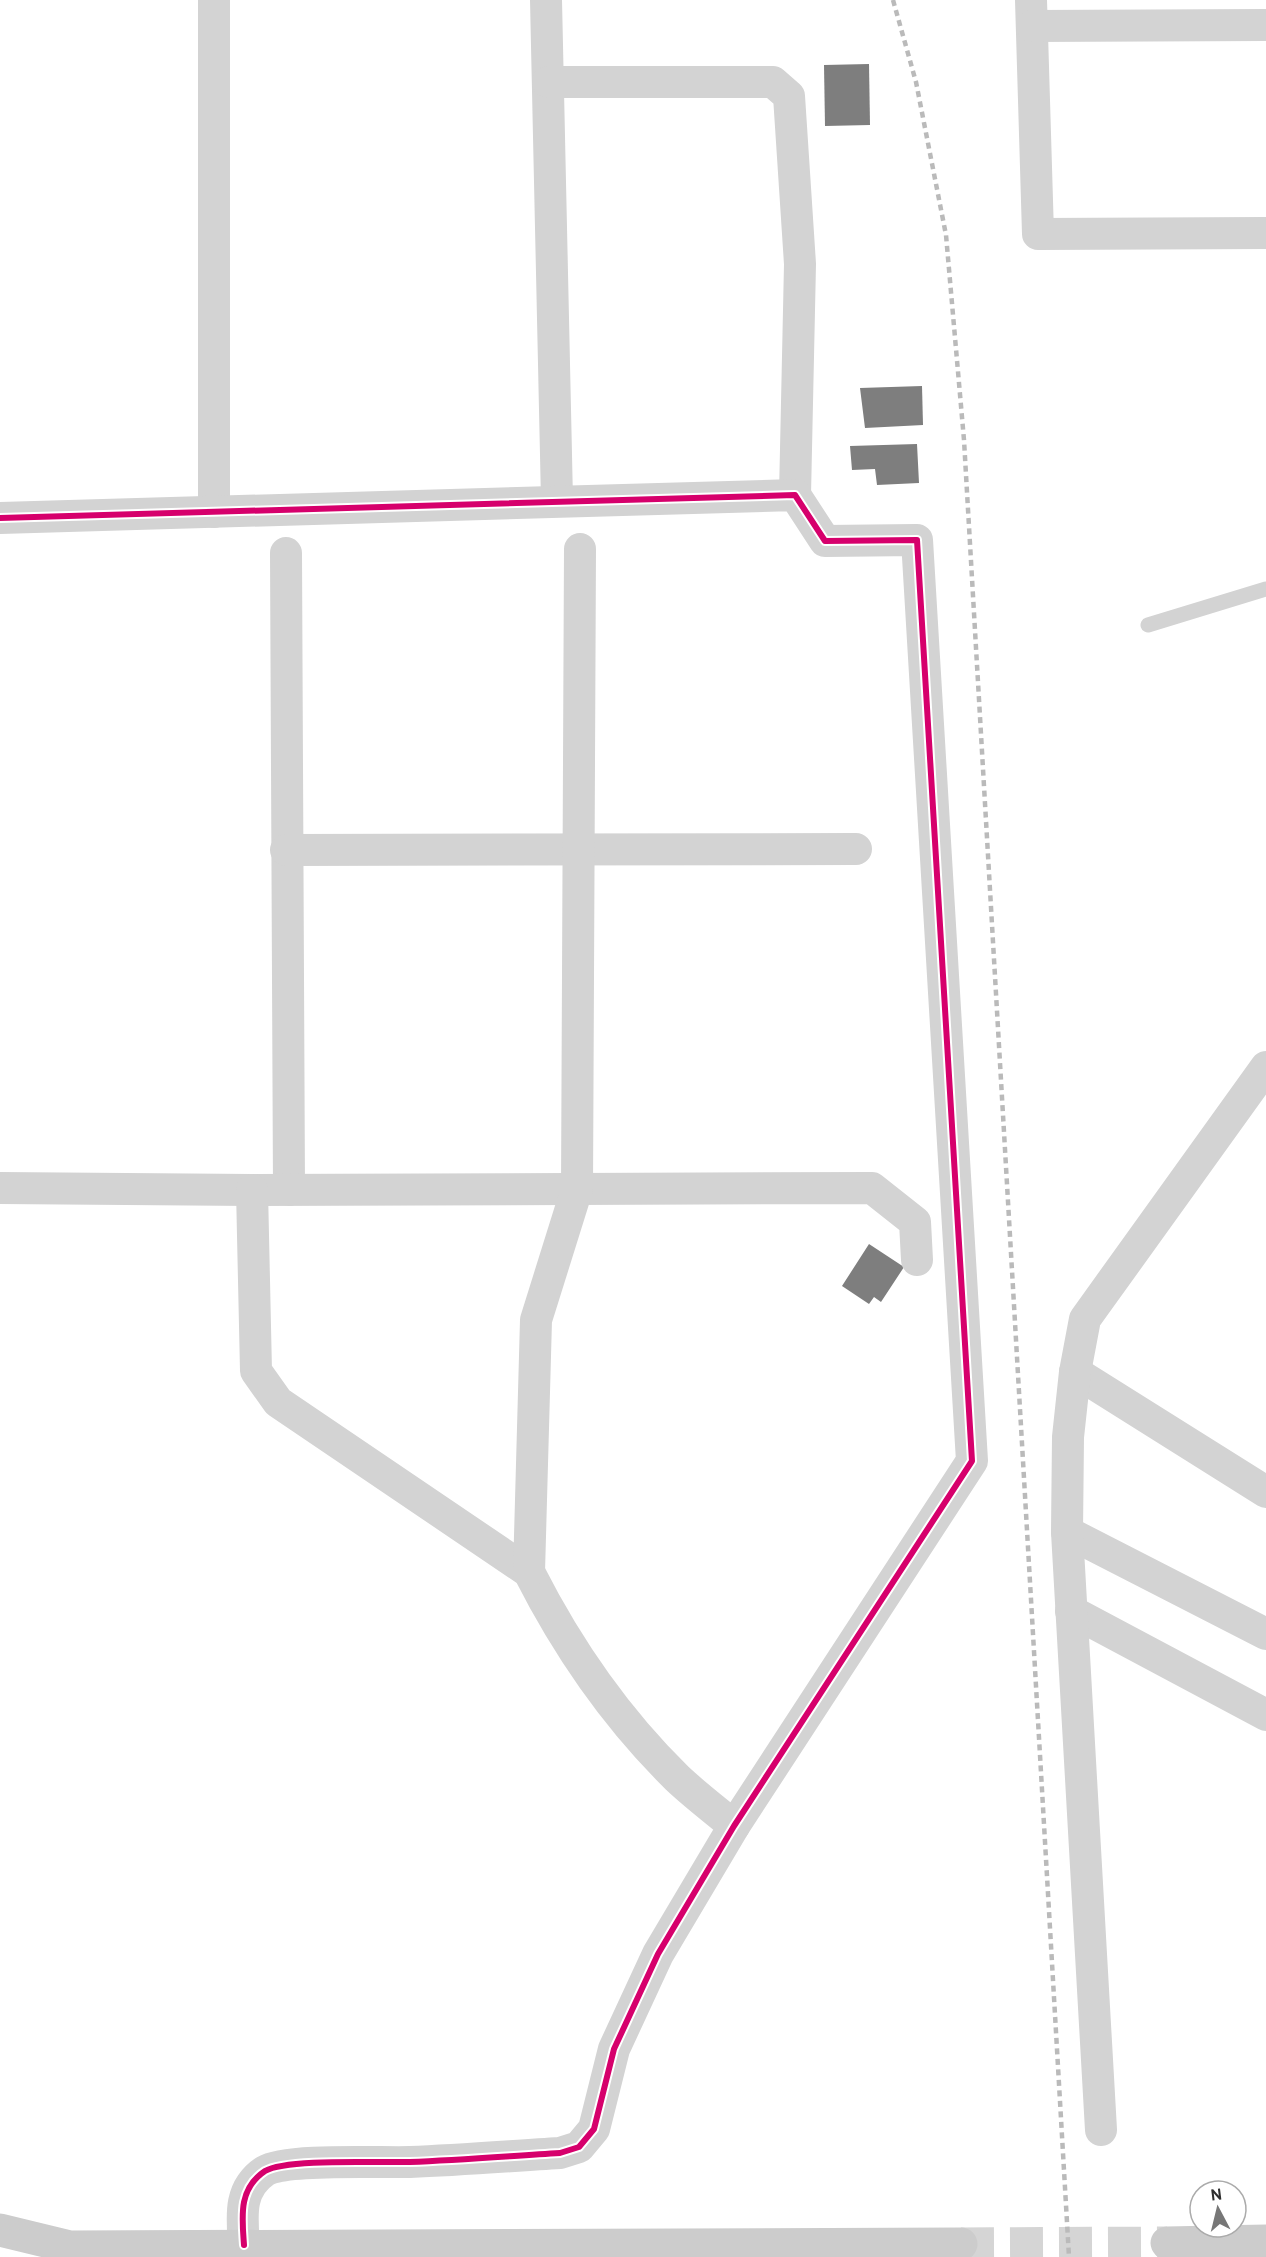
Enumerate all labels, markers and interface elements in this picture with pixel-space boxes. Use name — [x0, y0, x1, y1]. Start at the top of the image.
north arrow — [1188, 2179, 1248, 2239]
text: N — [1209, 2185, 1223, 2207]

